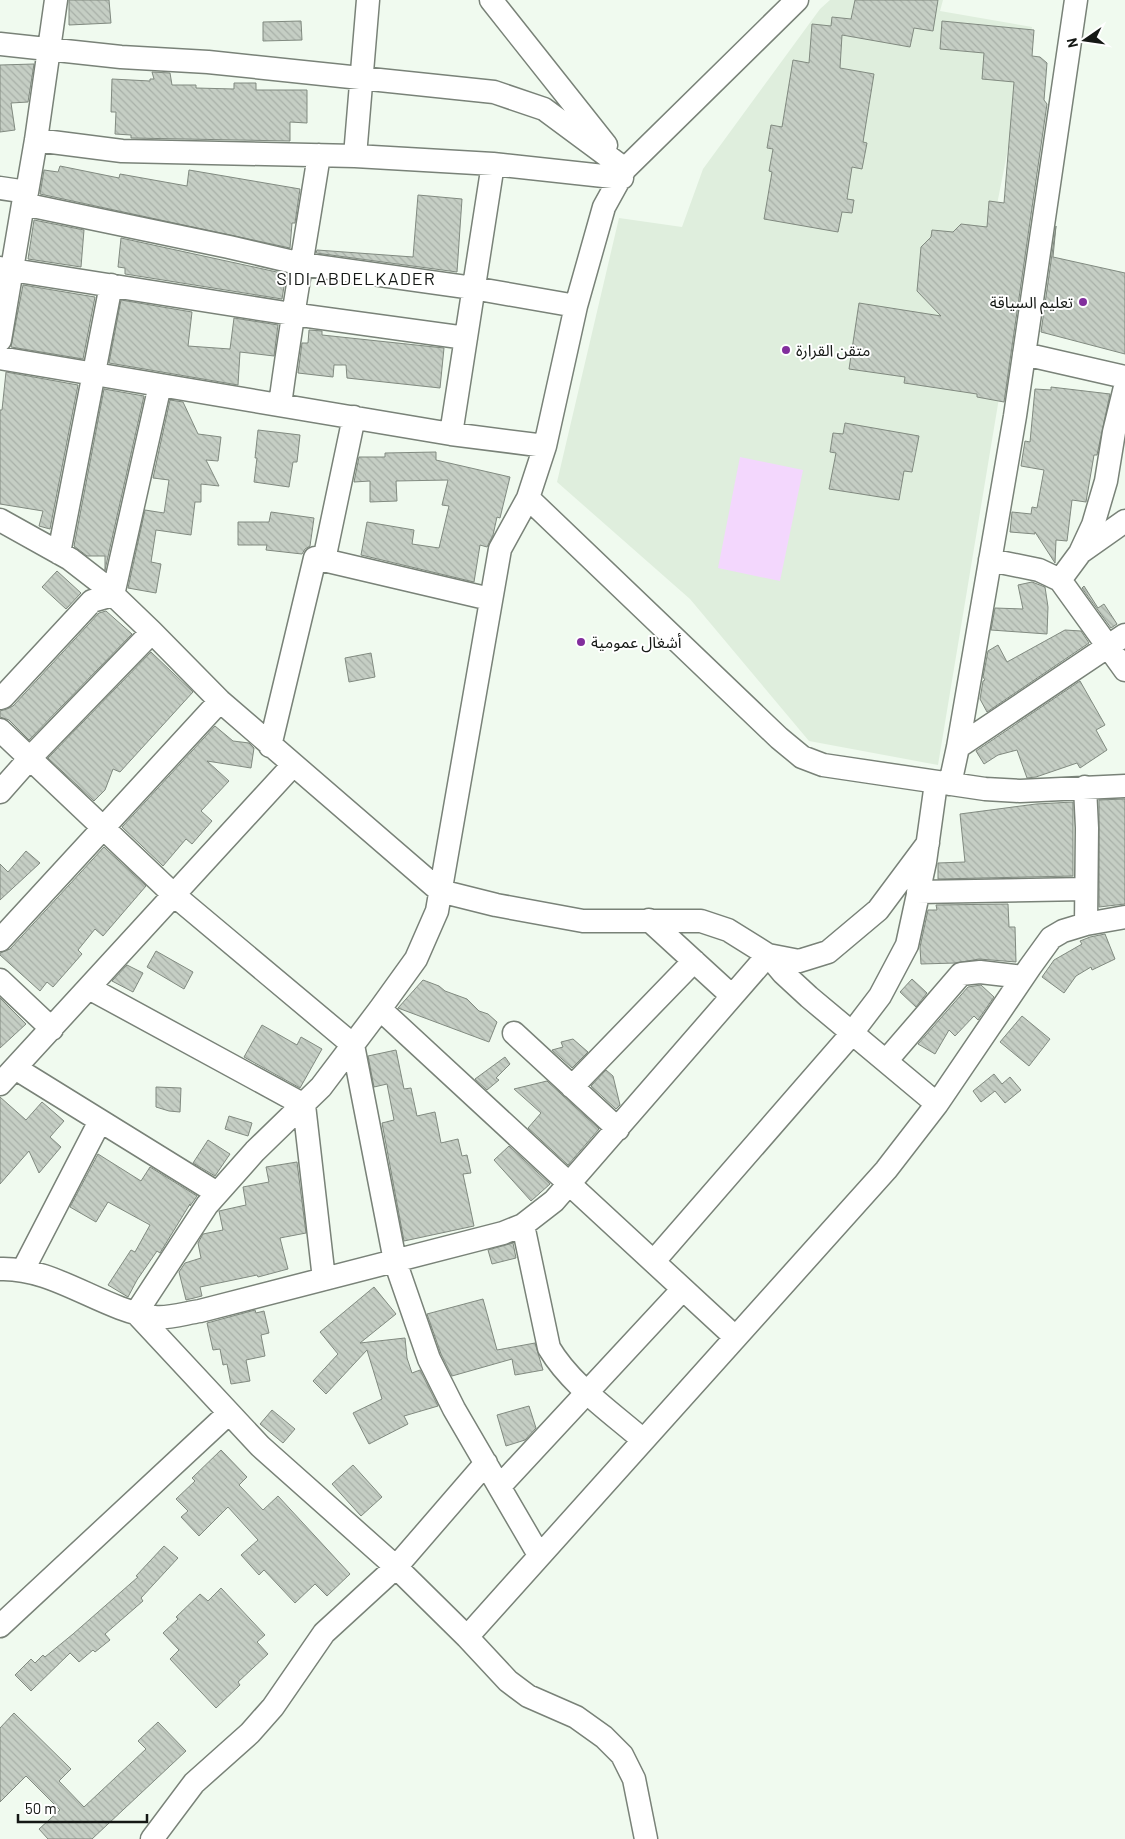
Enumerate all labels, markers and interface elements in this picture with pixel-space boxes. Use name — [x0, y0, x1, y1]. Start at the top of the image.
north arrow — [1060, 15, 1110, 65]
text: N — [1063, 37, 1081, 49]
district label: SIDI ABDELKADER — [276, 267, 436, 289]
place label: تعليم السياقة — [990, 292, 1073, 315]
marker: تعليم السياقة — [1077, 296, 1089, 308]
place label: متقن القرارة — [796, 340, 871, 360]
marker: متقن القرارة — [780, 344, 792, 356]
place label: أشغال عمومية — [591, 632, 682, 653]
marker: أشغال عمومية — [575, 636, 587, 648]
scale bar — [18, 1792, 146, 1824]
text: 50 m — [25, 1799, 57, 1817]

